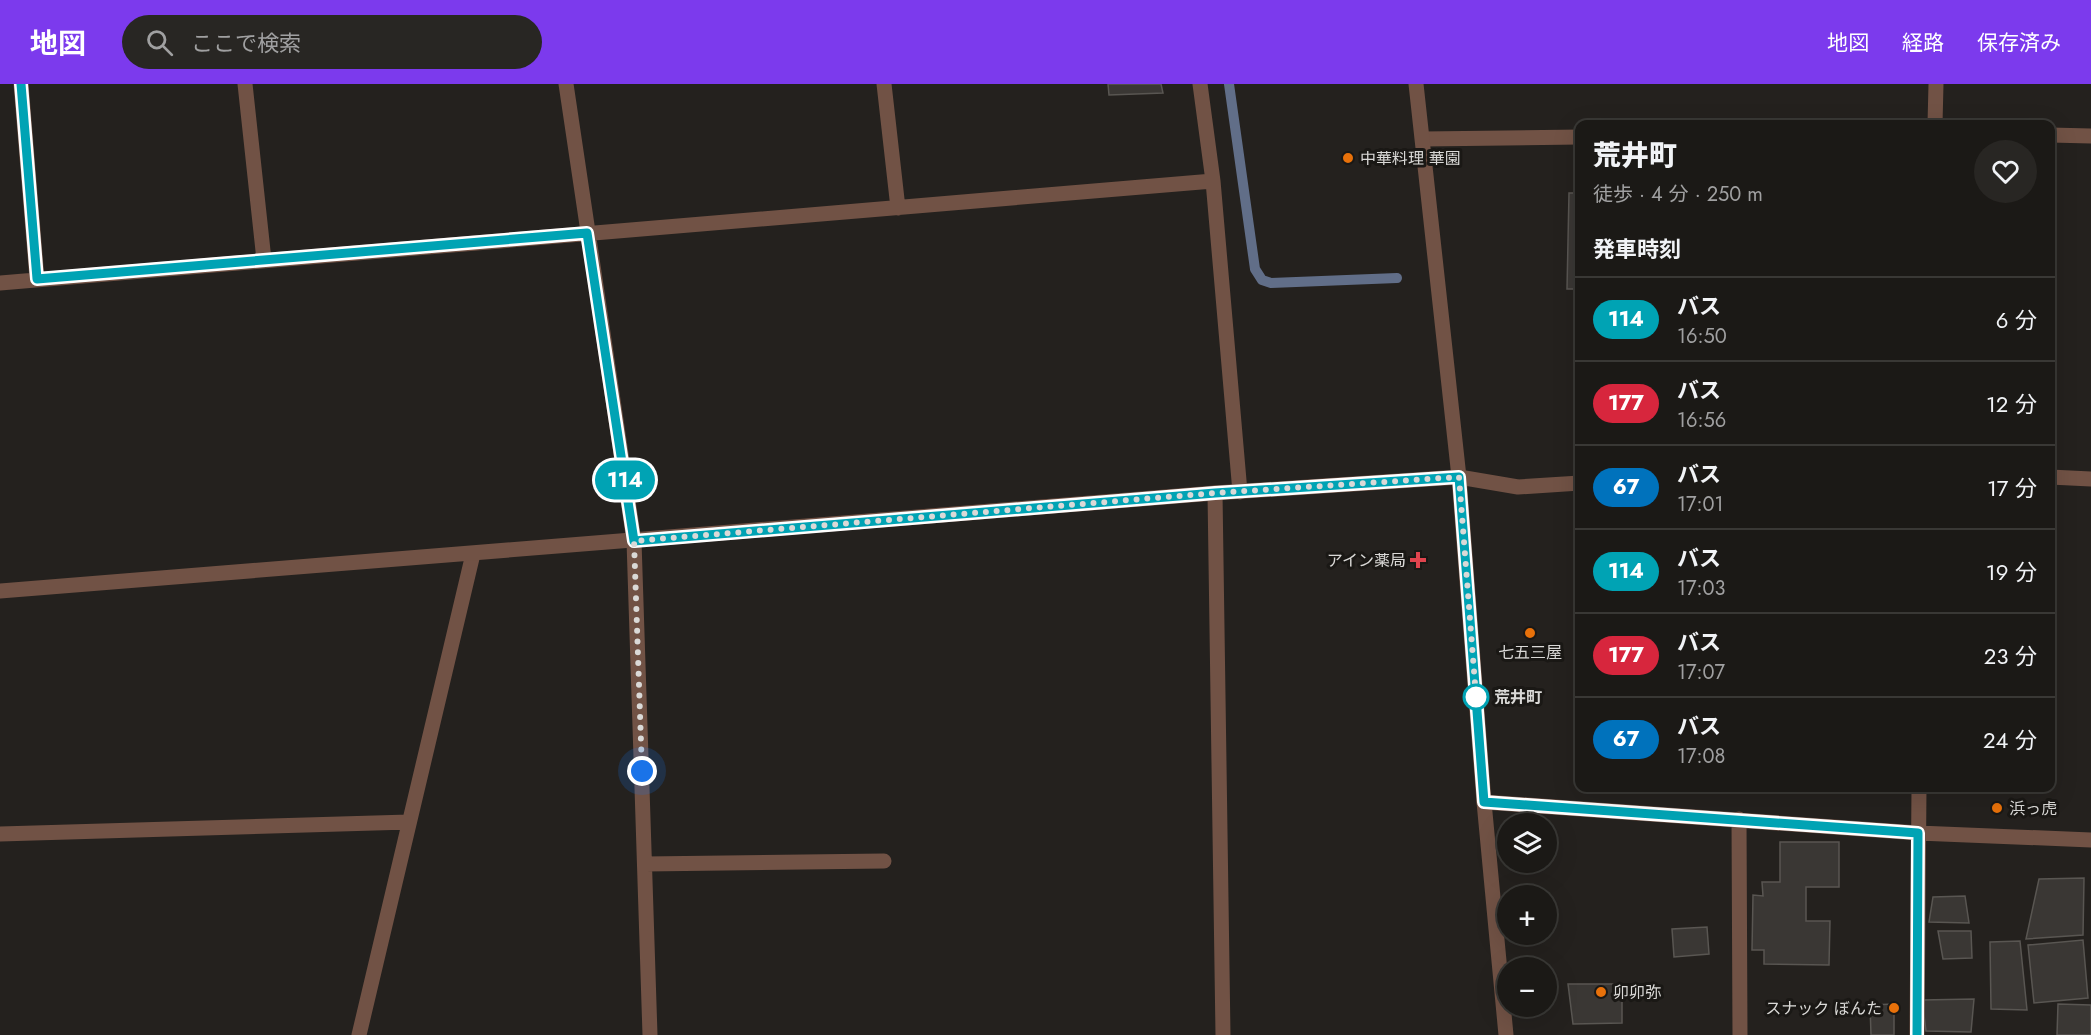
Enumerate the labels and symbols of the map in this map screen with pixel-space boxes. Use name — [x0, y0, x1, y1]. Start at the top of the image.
place label: 中華料理 華園 — [1360, 147, 1461, 170]
marker: 中華料理 華園 — [1341, 151, 1355, 165]
line badge: 114 — [590, 460, 660, 500]
place label: アイン薬局 — [1327, 549, 1406, 572]
marker: アイン薬局 — [1411, 553, 1425, 567]
marker: 七五三屋 — [1523, 626, 1537, 640]
place label: 七五三屋 — [1498, 641, 1562, 664]
marker: 荒井町 — [1463, 684, 1489, 710]
place label: 荒井町 — [1494, 686, 1542, 709]
your location — [627, 756, 657, 786]
place label: 浜っ虎 — [2009, 797, 2057, 820]
marker: 浜っ虎 — [1990, 801, 2004, 815]
place label: 卯卯弥 — [1613, 981, 1661, 1004]
marker: 卯卯弥 — [1594, 985, 1608, 999]
place label: スナック ぼんた — [1765, 997, 1882, 1020]
marker: スナック ぼんた — [1887, 1001, 1901, 1015]

